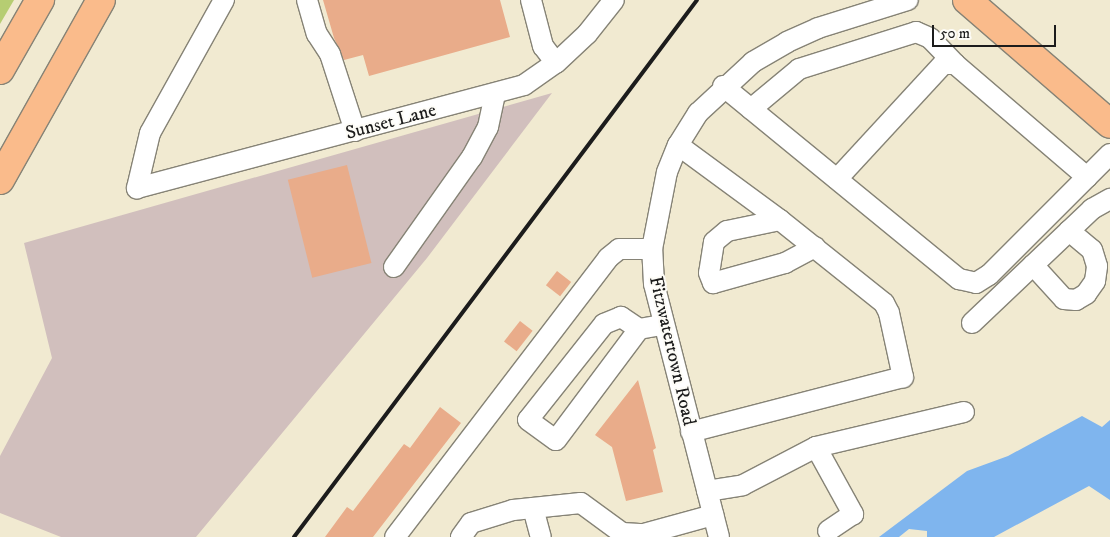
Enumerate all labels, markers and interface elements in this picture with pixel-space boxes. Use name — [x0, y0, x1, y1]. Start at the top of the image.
scale bar — [935, 15, 1059, 47]
text: 50 m — [940, 24, 970, 43]
street label: Sunset Lane — [343, 99, 439, 145]
street label: Fitzwatertown Road — [644, 274, 700, 428]

